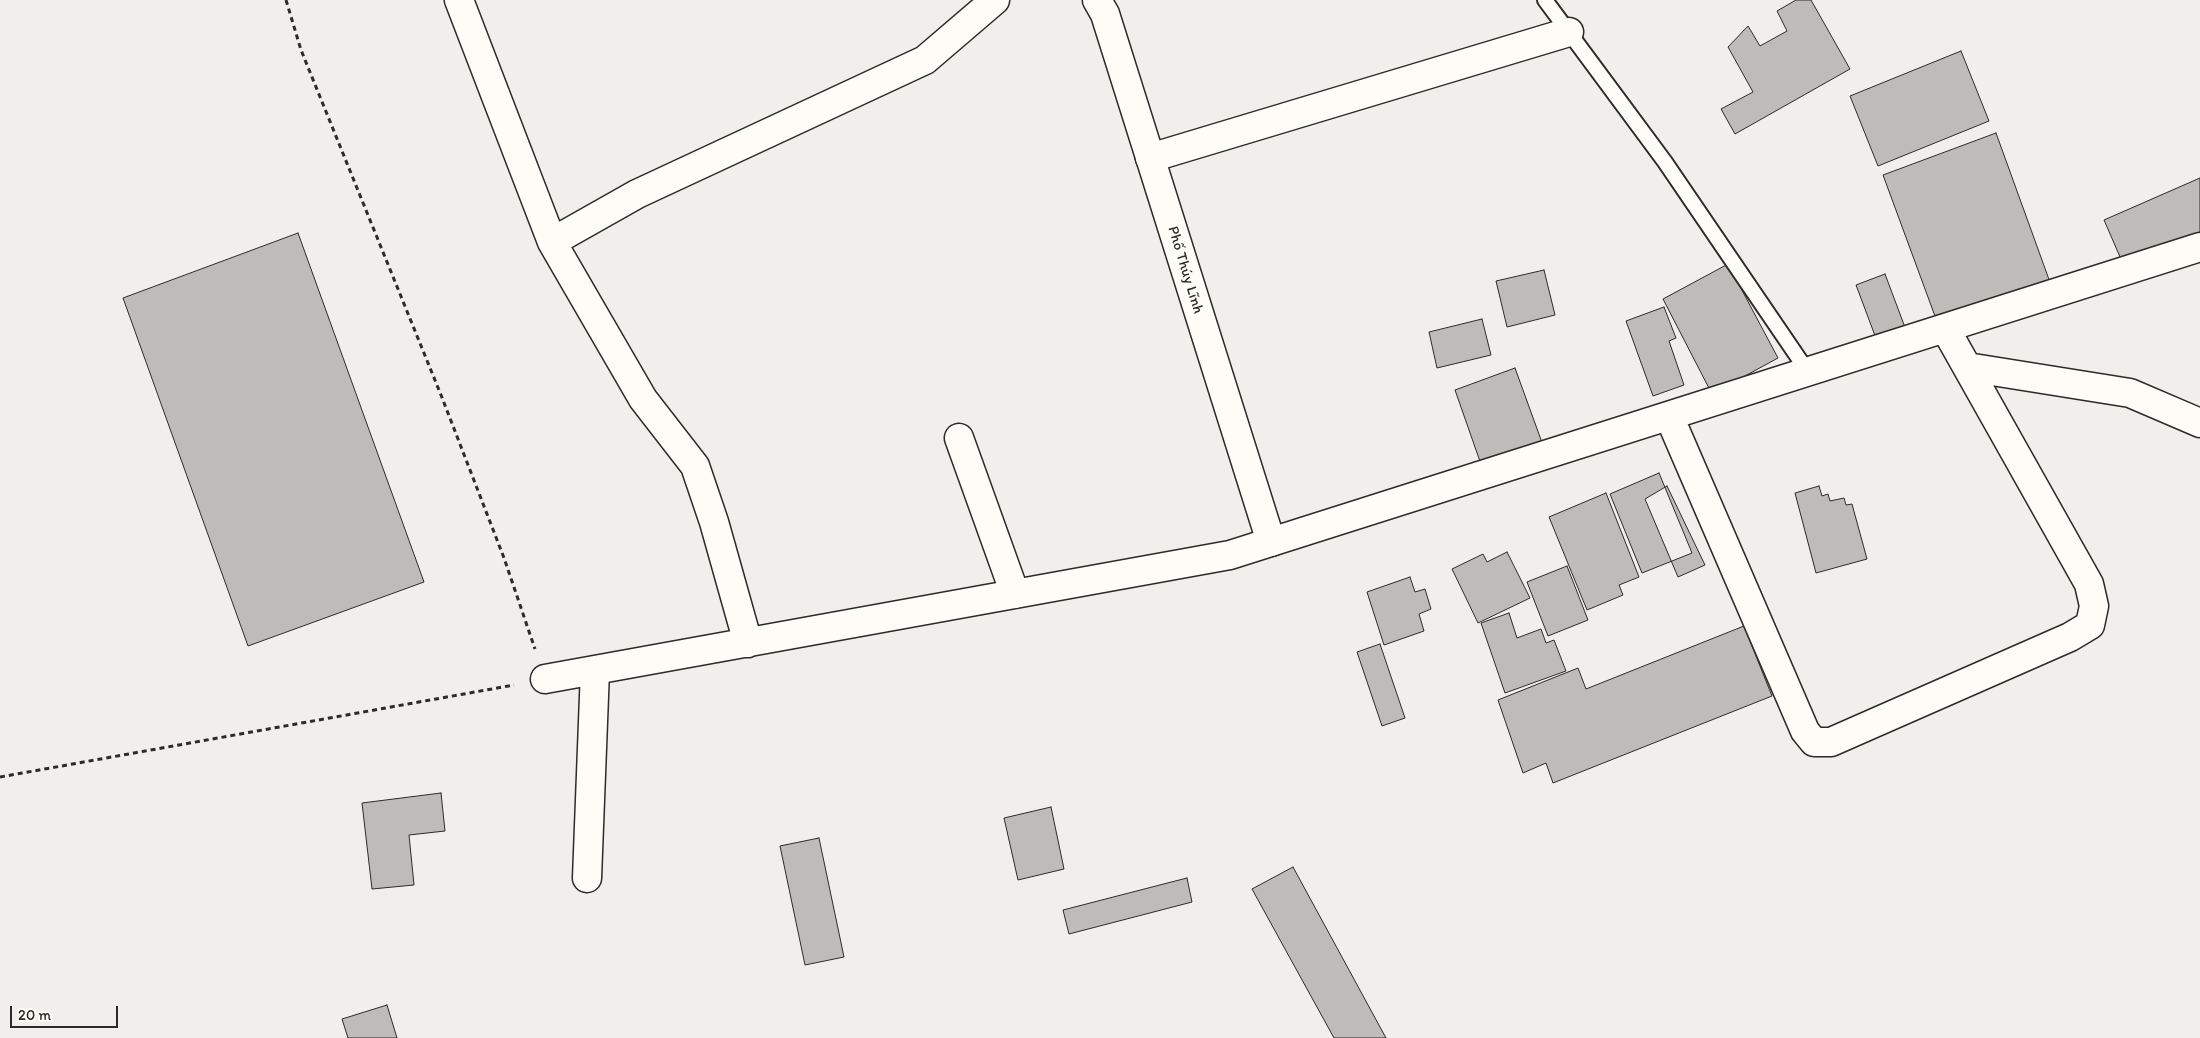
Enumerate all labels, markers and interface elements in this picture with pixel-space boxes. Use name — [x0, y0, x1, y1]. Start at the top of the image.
street label: Phố Thúy Lĩnh — [1163, 224, 1207, 316]
scale bar — [12, 996, 120, 1028]
text: 20 m — [18, 1006, 51, 1024]

